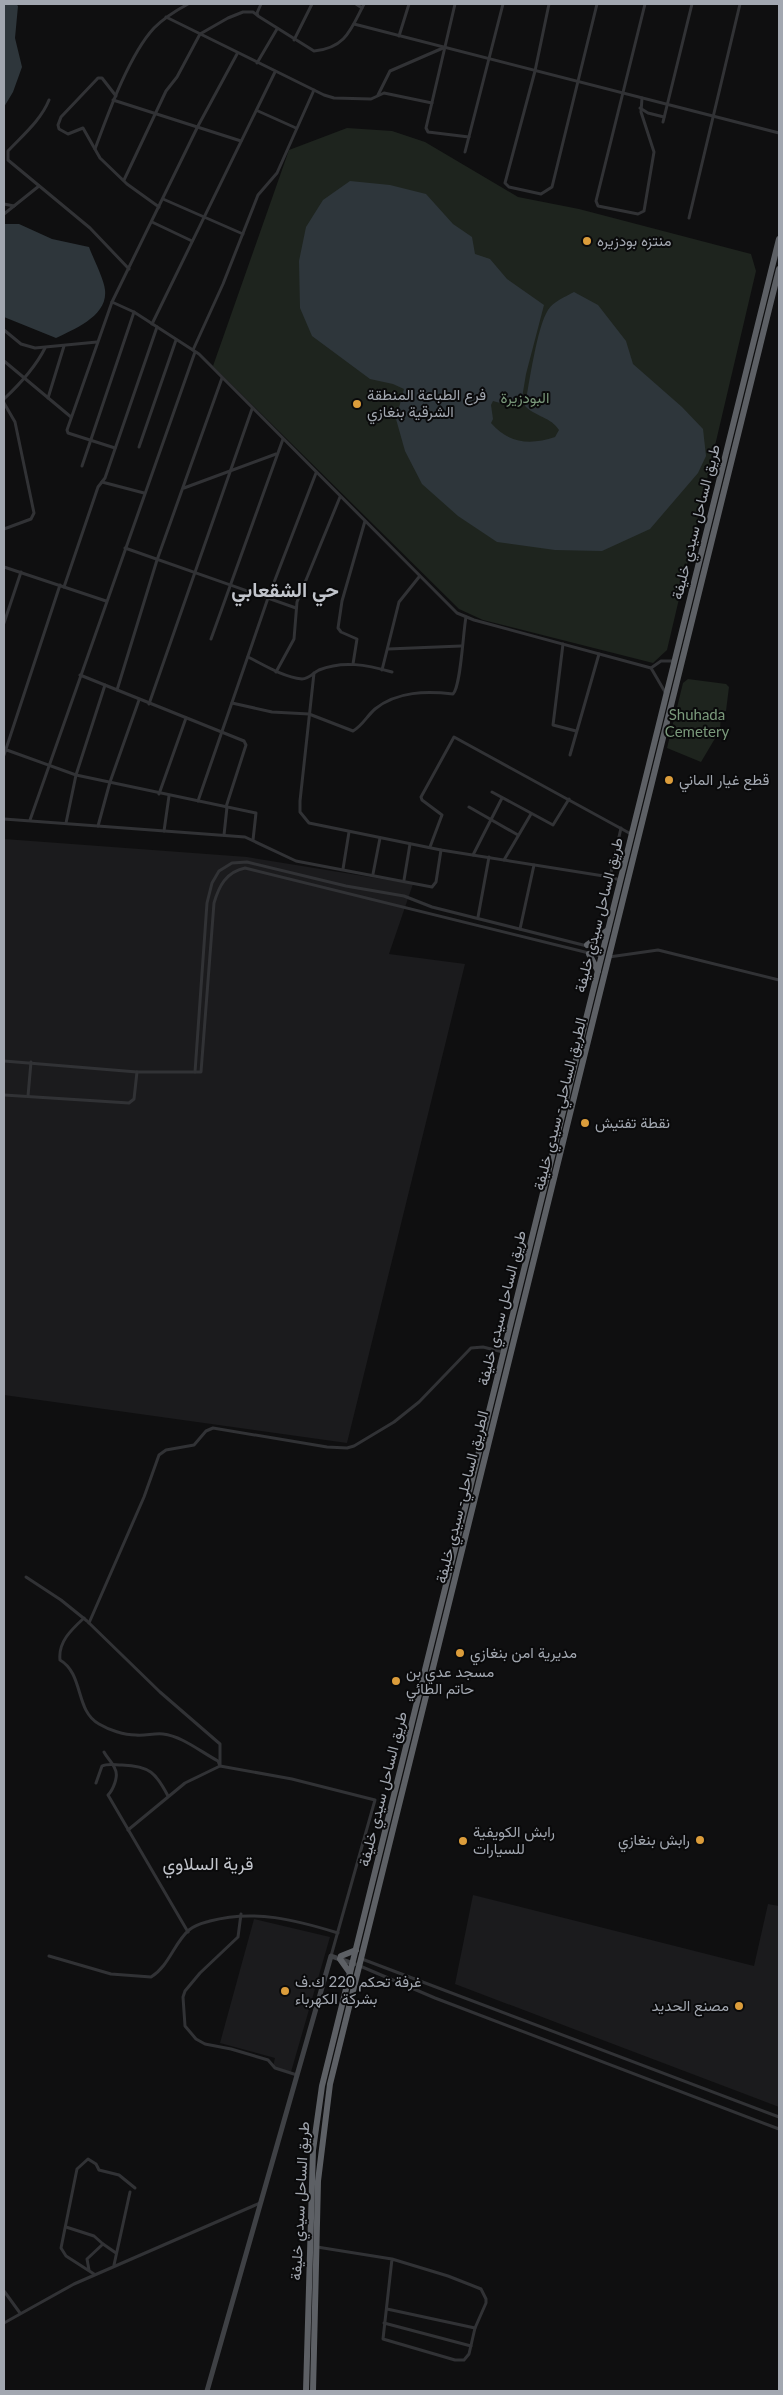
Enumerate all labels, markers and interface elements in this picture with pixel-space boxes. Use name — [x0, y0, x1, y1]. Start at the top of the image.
place label: منتزه بودزيره — [597, 231, 671, 250]
marker: منتزه بودزيره — [581, 235, 593, 247]
place label: فرع الطباعة المنطقة الشرقية بنغازي — [367, 385, 486, 425]
park label: البودزيرة — [501, 388, 549, 407]
marker: فرع الطباعة المنطقة الشرقية بنغازي — [351, 398, 363, 410]
street label: طريق الساحل سيدي خليفة — [667, 442, 728, 602]
district label: حي الشقعابي — [231, 577, 339, 607]
park label: Shuhada Cemetery — [665, 705, 729, 740]
place label: قطع غيار الماني — [679, 770, 769, 793]
marker: قطع غيار الماني — [663, 774, 675, 786]
street label: طريق الساحل سيدي خليفة — [570, 835, 631, 995]
street label: الطريق الساحلي- سيدي خليفة — [529, 1016, 594, 1193]
place label: نقطة تفتيش — [595, 1113, 670, 1133]
marker: نقطة تفتيش — [579, 1117, 591, 1129]
street label: طريق الساحل سيدي خليفة — [473, 1228, 534, 1388]
street label: الطريق الساحلي- سيدي خليفة — [431, 1409, 496, 1586]
place label: مديرية امن بنغازي — [470, 1643, 577, 1666]
marker: مديرية امن بنغازي — [454, 1647, 466, 1659]
place label: مسجد عدي بن حاتم الطائي — [406, 1662, 494, 1702]
marker: مسجد عدي بن حاتم الطائي — [390, 1675, 402, 1687]
street label: طريق الساحل سيدي خليفة — [354, 1709, 415, 1869]
place label: رابش الكويفية للسيارات — [473, 1822, 555, 1858]
place label: رابش بنغازي — [618, 1830, 690, 1853]
marker: رابش بنغازي — [694, 1834, 706, 1846]
marker: رابش الكويفية للسيارات — [457, 1835, 469, 1847]
district label: قرية السلاوي — [163, 1852, 253, 1879]
place label: غرفة تحكم 220 ك.ف بشركة الكهرباء — [295, 1972, 422, 2008]
marker: غرفة تحكم 220 ك.ف بشركة الكهرباء — [279, 1985, 291, 1997]
place label: مصنع الحديد — [652, 1996, 729, 2017]
marker: مصنع الحديد — [733, 2000, 745, 2012]
street label: طريق الساحل سيدي خليفة — [286, 2121, 317, 2281]

